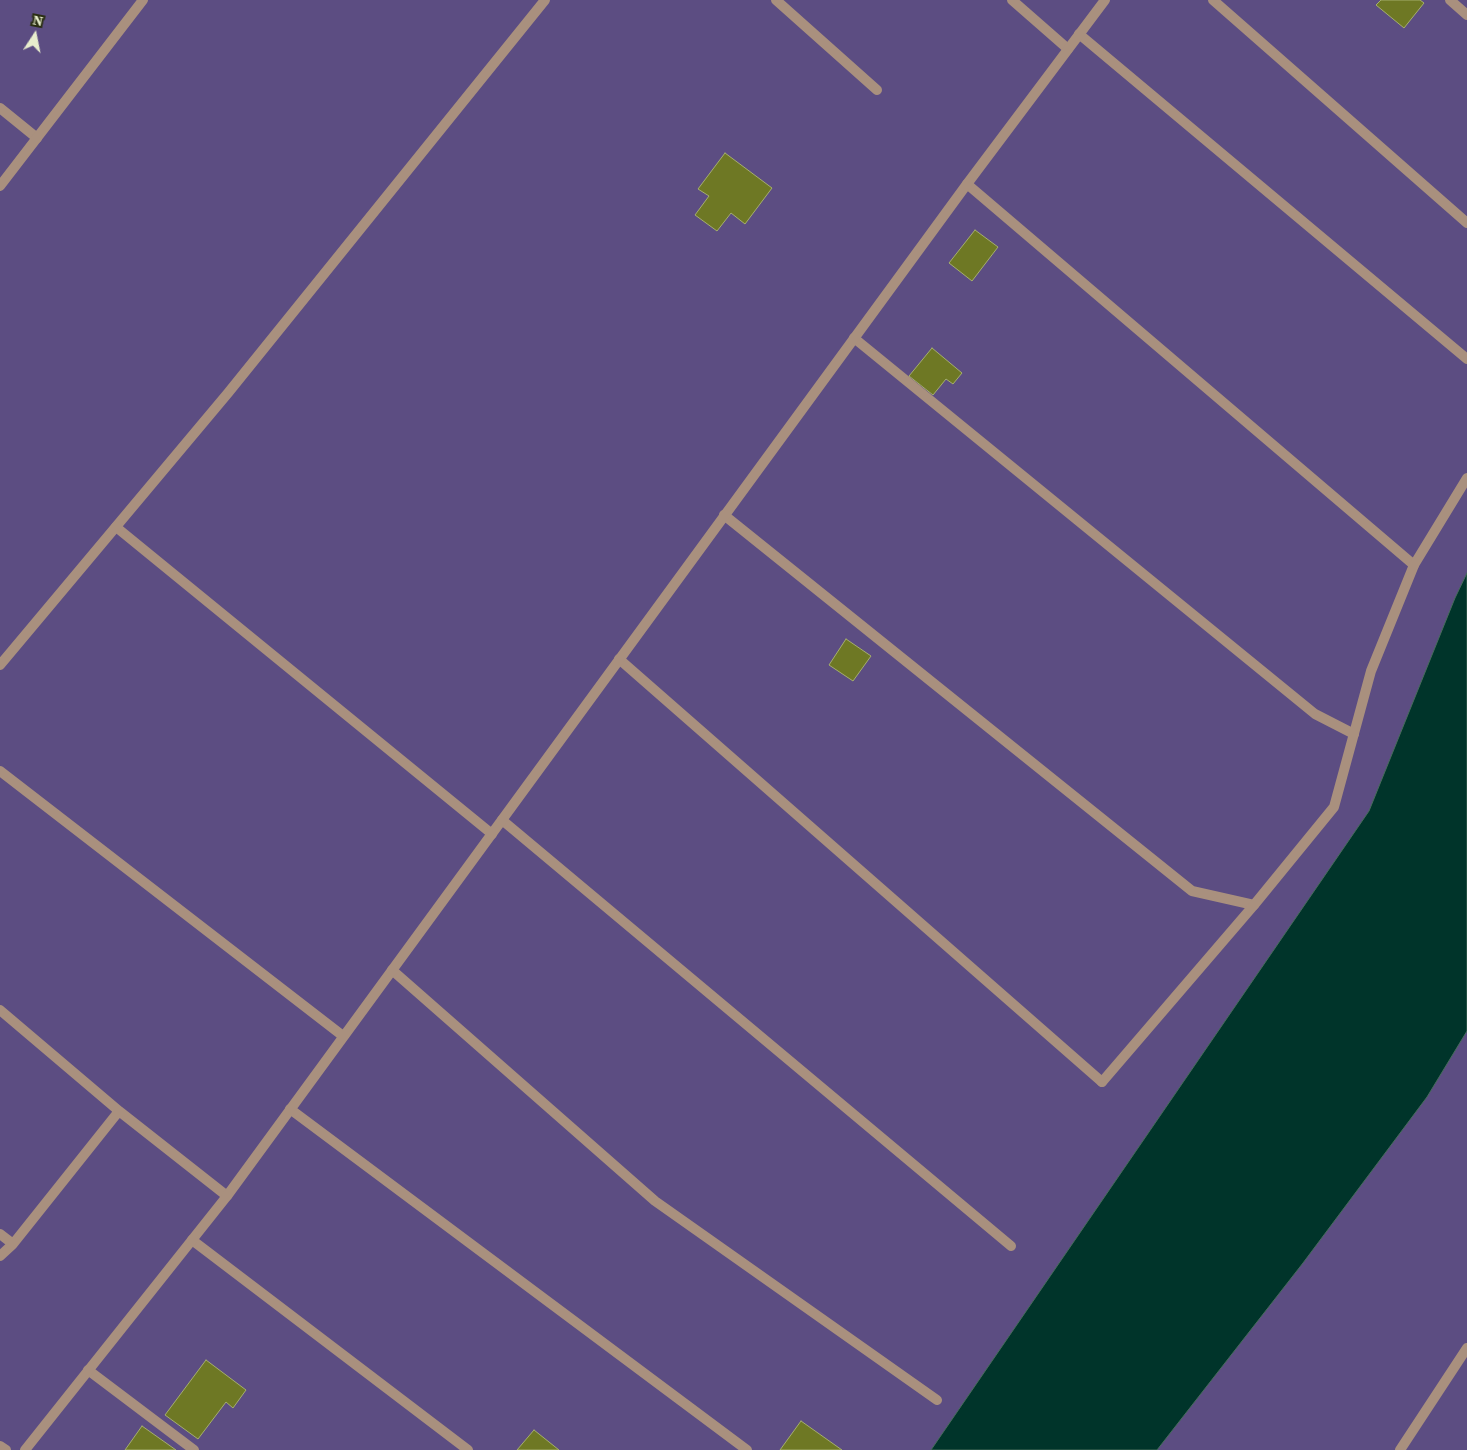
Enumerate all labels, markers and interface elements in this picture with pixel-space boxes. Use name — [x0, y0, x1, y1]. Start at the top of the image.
text: N — [31, 9, 45, 31]
north arrow — [10, 10, 60, 60]

